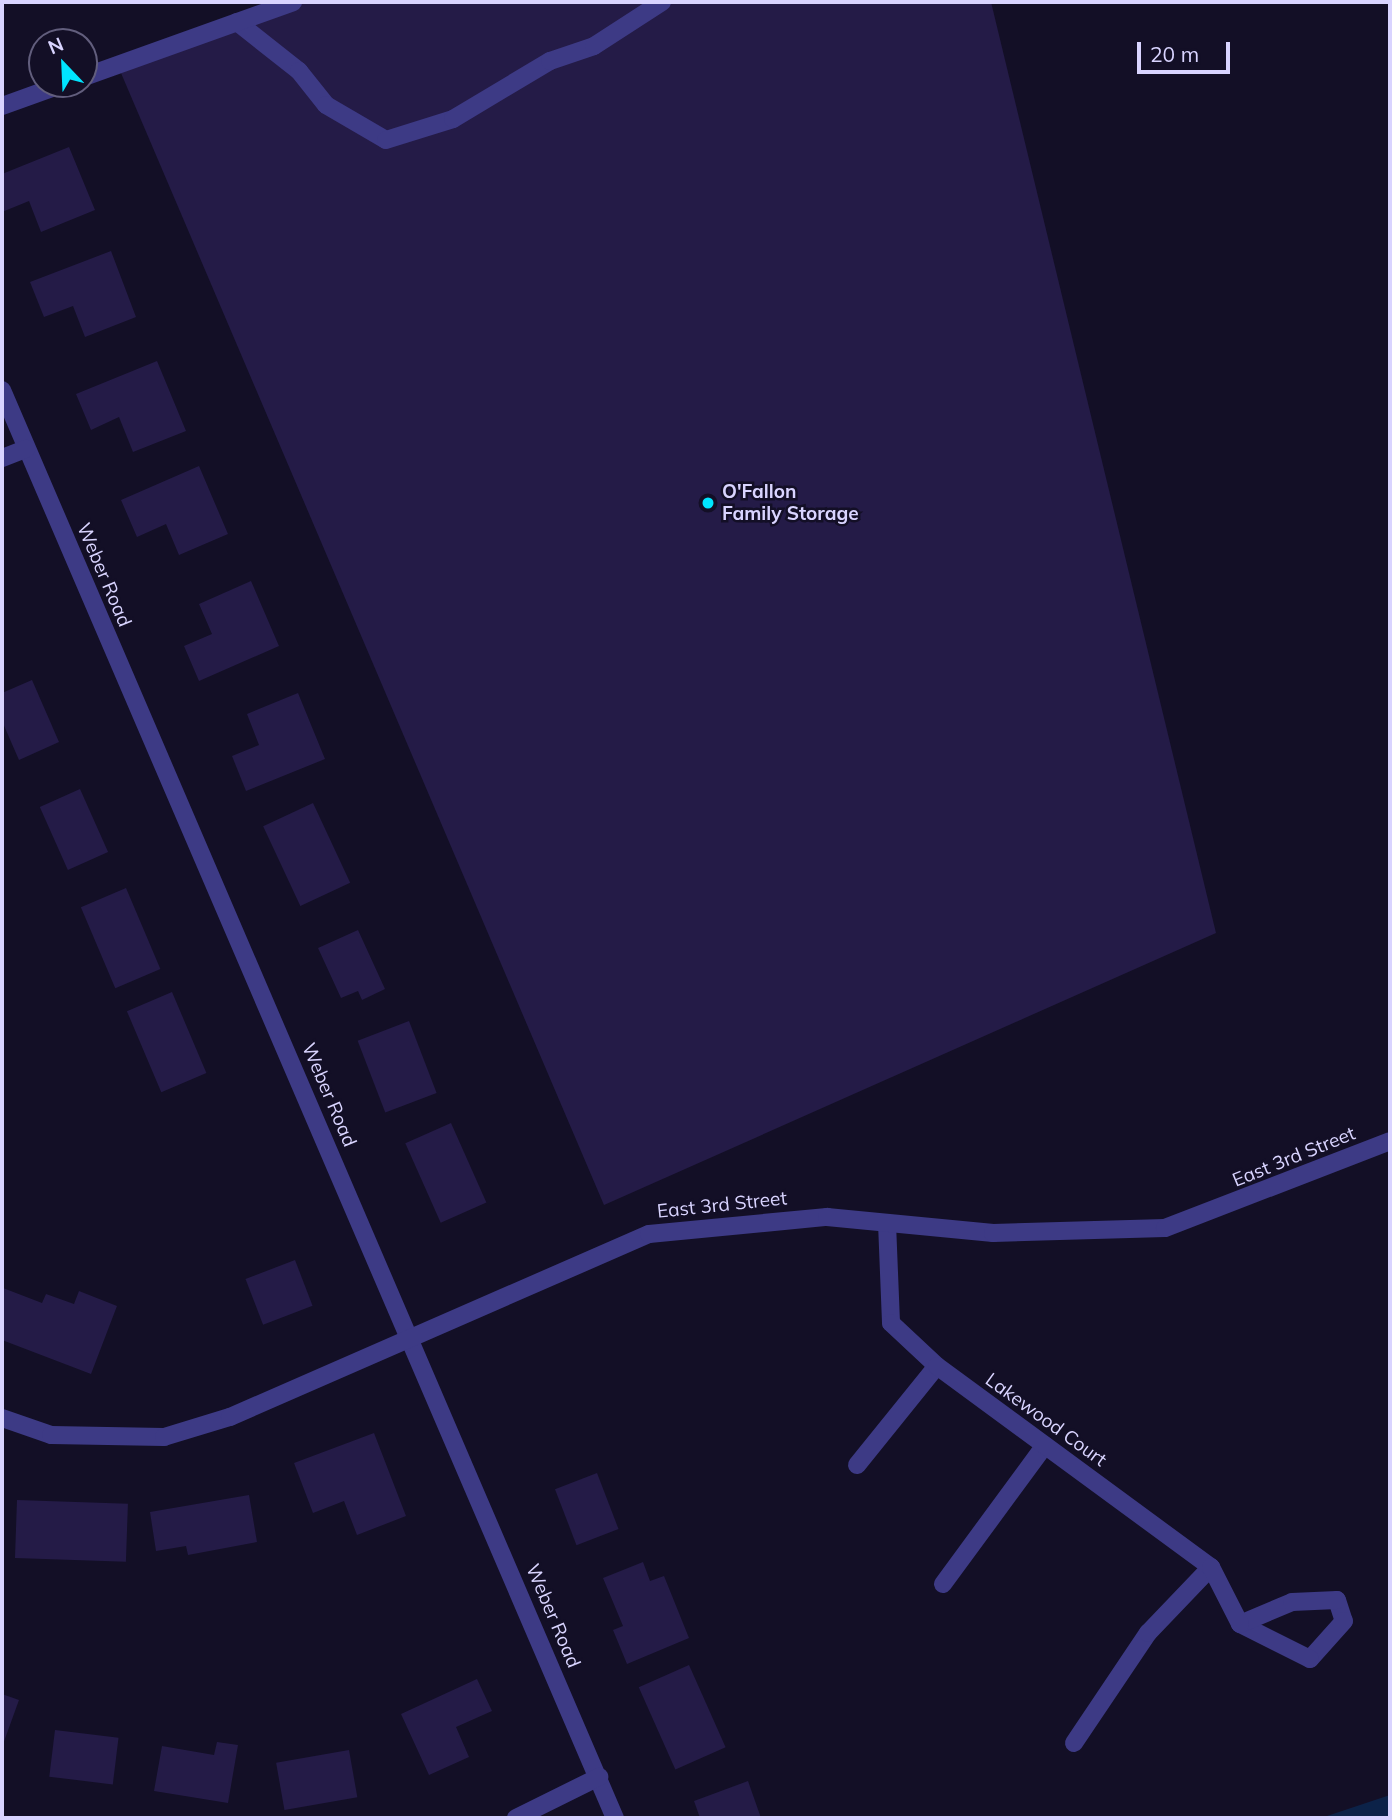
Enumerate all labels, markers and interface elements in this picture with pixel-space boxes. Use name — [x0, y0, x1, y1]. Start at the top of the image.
north arrow — [28, 28, 98, 98]
scale bar — [1140, 28, 1233, 72]
text: N — [44, 32, 67, 59]
text: 20 m — [1150, 41, 1199, 67]
place label: O'Fallon Family Storage — [722, 481, 859, 525]
marker: O'Fallon Family Storage — [700, 495, 716, 511]
street label: Weber Road — [72, 520, 136, 630]
street label: Weber Road — [297, 1040, 361, 1150]
street label: East 3rd Street — [1229, 1122, 1359, 1192]
street label: East 3rd Street — [656, 1187, 788, 1223]
street label: Lakewood Court — [981, 1368, 1111, 1472]
street label: Weber Road — [521, 1561, 585, 1671]

